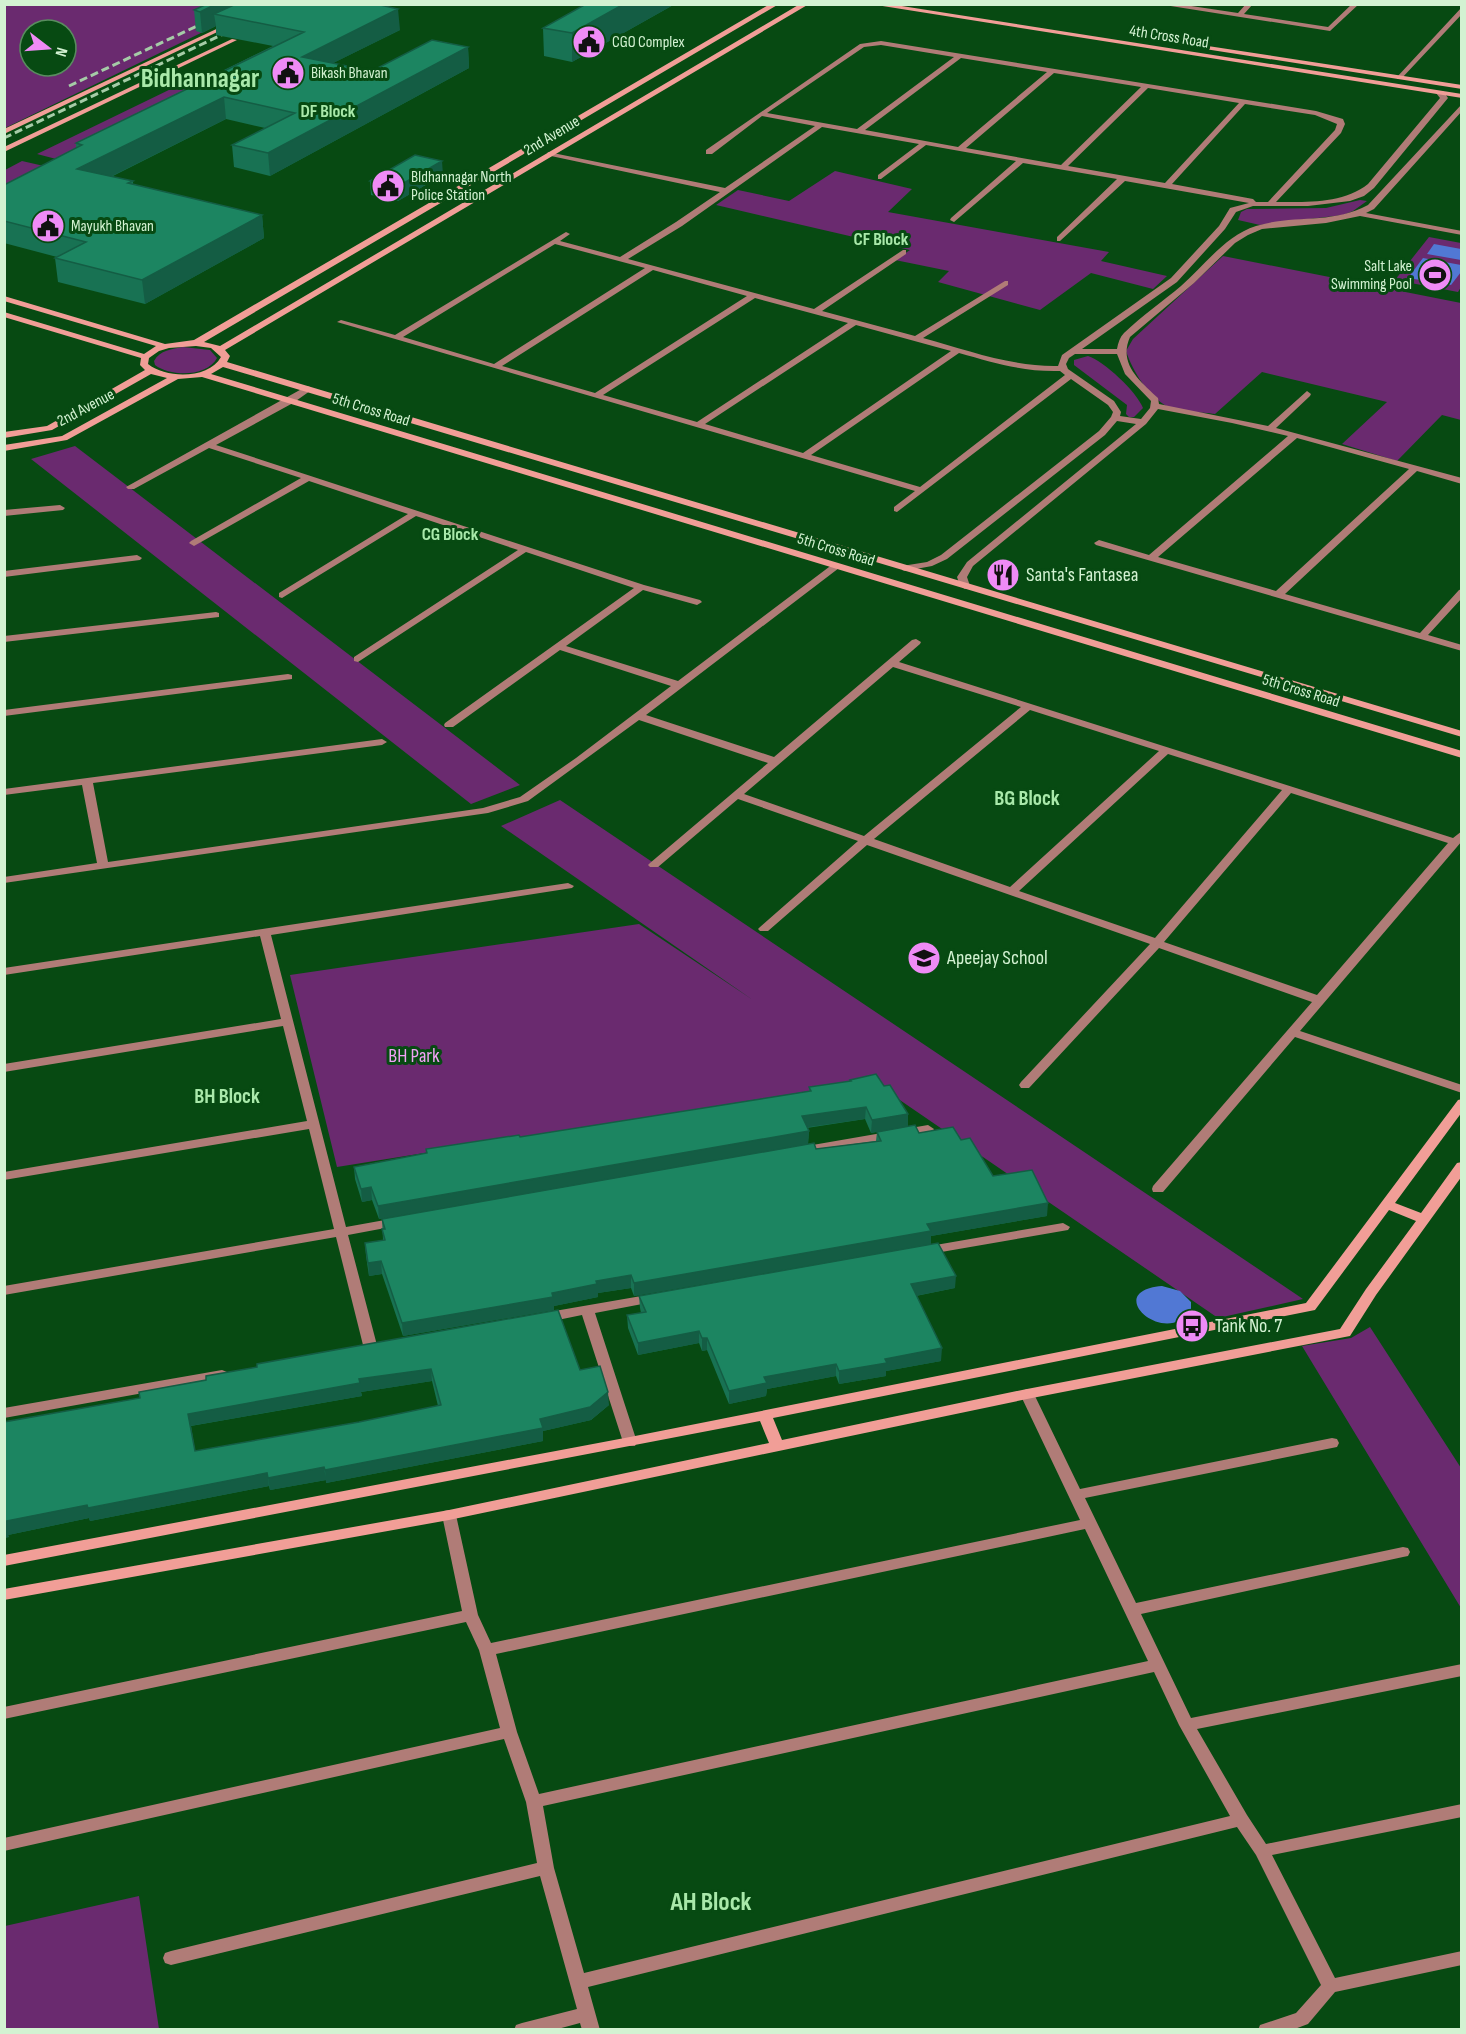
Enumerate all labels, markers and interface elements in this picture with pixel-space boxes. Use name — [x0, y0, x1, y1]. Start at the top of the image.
north arrow — [18, 18, 78, 78]
street label: 4th Cross Road — [1128, 21, 1210, 53]
public building icon: CGO Complex — [571, 24, 607, 60]
place label: CGO Complex — [612, 33, 685, 52]
text: N — [51, 45, 71, 59]
public building icon: Bikash Bhavan — [270, 55, 306, 91]
district label: Bidhannagar — [141, 63, 259, 95]
place label: Bikash Bhavan — [311, 64, 387, 83]
district label: DF Block — [301, 101, 356, 122]
street label: 2nd Avenue — [521, 112, 583, 160]
public building icon: BIdhannagar North Police Station — [370, 168, 406, 204]
place label: BIdhannagar North Police Station — [411, 168, 512, 205]
public building icon: Mayukh Bhavan — [30, 208, 66, 244]
place label: Mayukh Bhavan — [71, 217, 154, 236]
district label: CF Block — [854, 229, 909, 250]
place label: Salt Lake Swimming Pool — [1331, 257, 1412, 294]
sports icon: Salt Lake Swimming Pool — [1417, 257, 1453, 293]
street label: 2nd Avenue — [54, 385, 118, 431]
street label: 5th Cross Road — [330, 389, 412, 431]
district label: CG Block — [422, 524, 479, 545]
street label: 5th Cross Road — [795, 529, 877, 571]
restaurant icon: Santa's Fantasea — [985, 557, 1021, 593]
place label: Santa's Fantasea — [1026, 563, 1138, 587]
street label: 5th Cross Road — [1260, 670, 1342, 712]
district label: BG Block — [994, 786, 1060, 811]
school or university icon: Apeejay School — [906, 940, 942, 976]
place label: Apeejay School — [946, 946, 1048, 970]
park label: BH Park — [388, 1044, 440, 1068]
district label: BH Block — [194, 1084, 260, 1109]
bus stop icon: Tank No. 7 — [1174, 1308, 1210, 1344]
place label: Tank No. 7 — [1215, 1314, 1282, 1338]
district label: AH Block — [669, 1887, 752, 1918]

